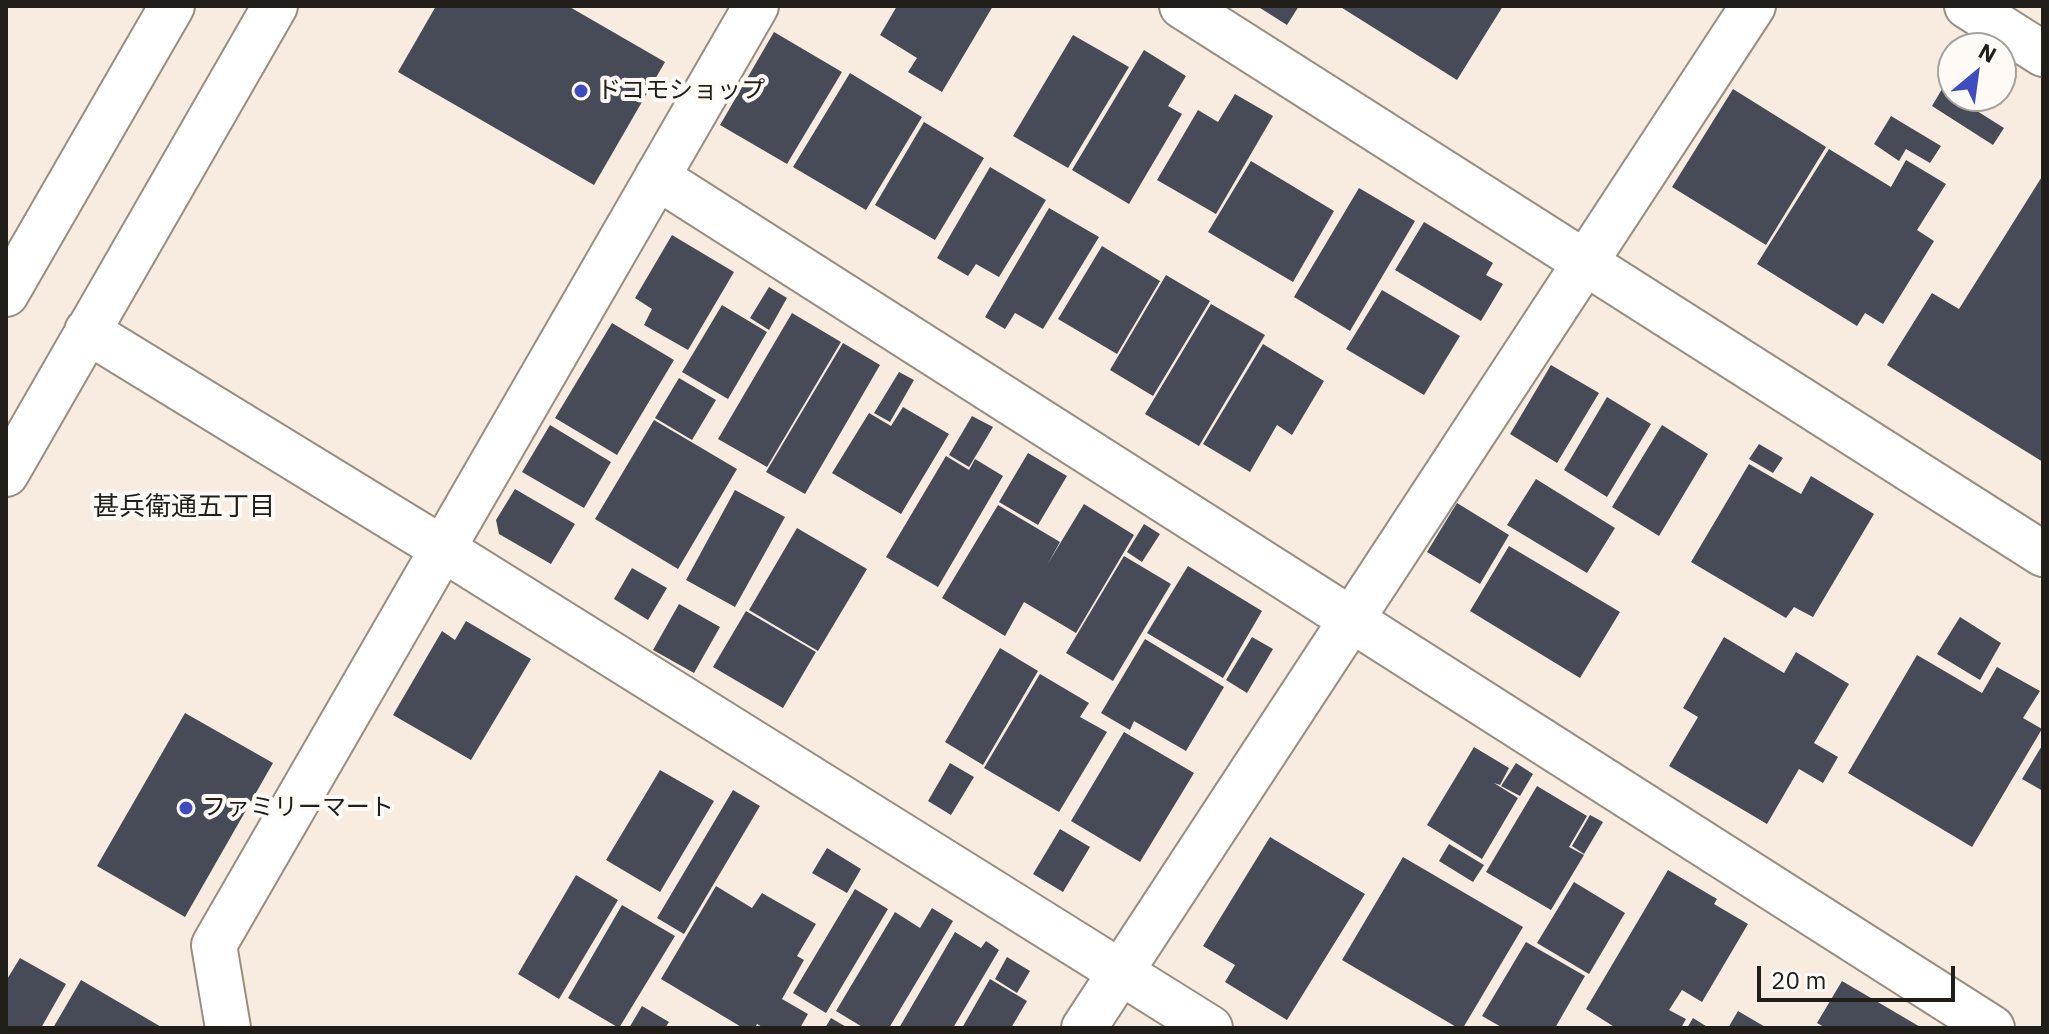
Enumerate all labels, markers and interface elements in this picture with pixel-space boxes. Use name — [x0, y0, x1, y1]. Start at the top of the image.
north arrow — [1937, 32, 2017, 112]
text: N — [1974, 36, 2002, 69]
place label: ドコモショップ — [597, 77, 765, 105]
marker: ドコモショップ — [572, 82, 590, 100]
district label: 甚兵衛通五丁目 — [93, 491, 275, 523]
place label: ファミリーマート — [202, 794, 394, 822]
marker: ファミリーマート — [177, 799, 195, 817]
scale bar — [1761, 950, 1959, 1000]
text: 20 m — [1771, 964, 1826, 996]

